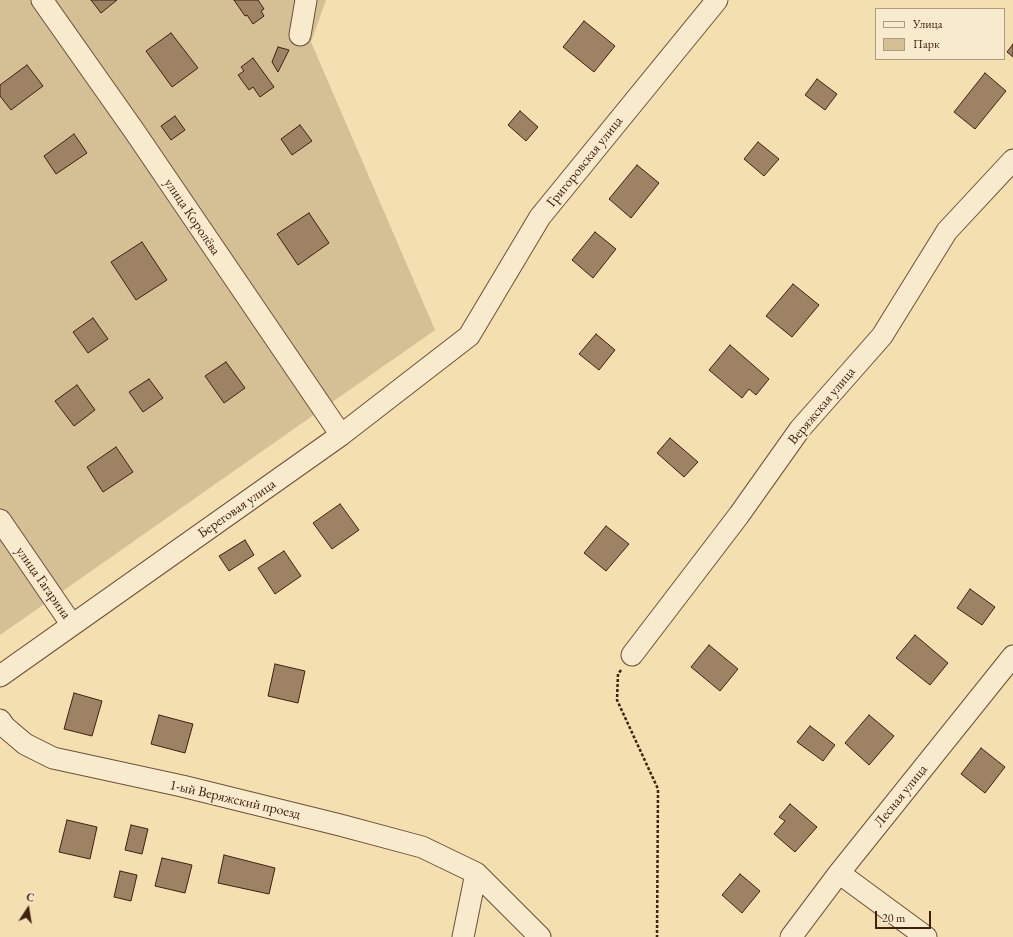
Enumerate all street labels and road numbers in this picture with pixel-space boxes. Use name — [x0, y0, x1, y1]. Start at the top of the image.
street label: Григоровская улица — [543, 113, 627, 211]
street label: улица Королёва — [160, 175, 224, 259]
street label: Веряжская улица — [785, 364, 859, 448]
street label: Береговая улица — [195, 476, 279, 542]
street label: улица Гагарина — [12, 543, 74, 623]
street label: Лесная улица — [871, 761, 931, 831]
street label: 1-ый Веряжский проезд — [168, 777, 302, 823]

